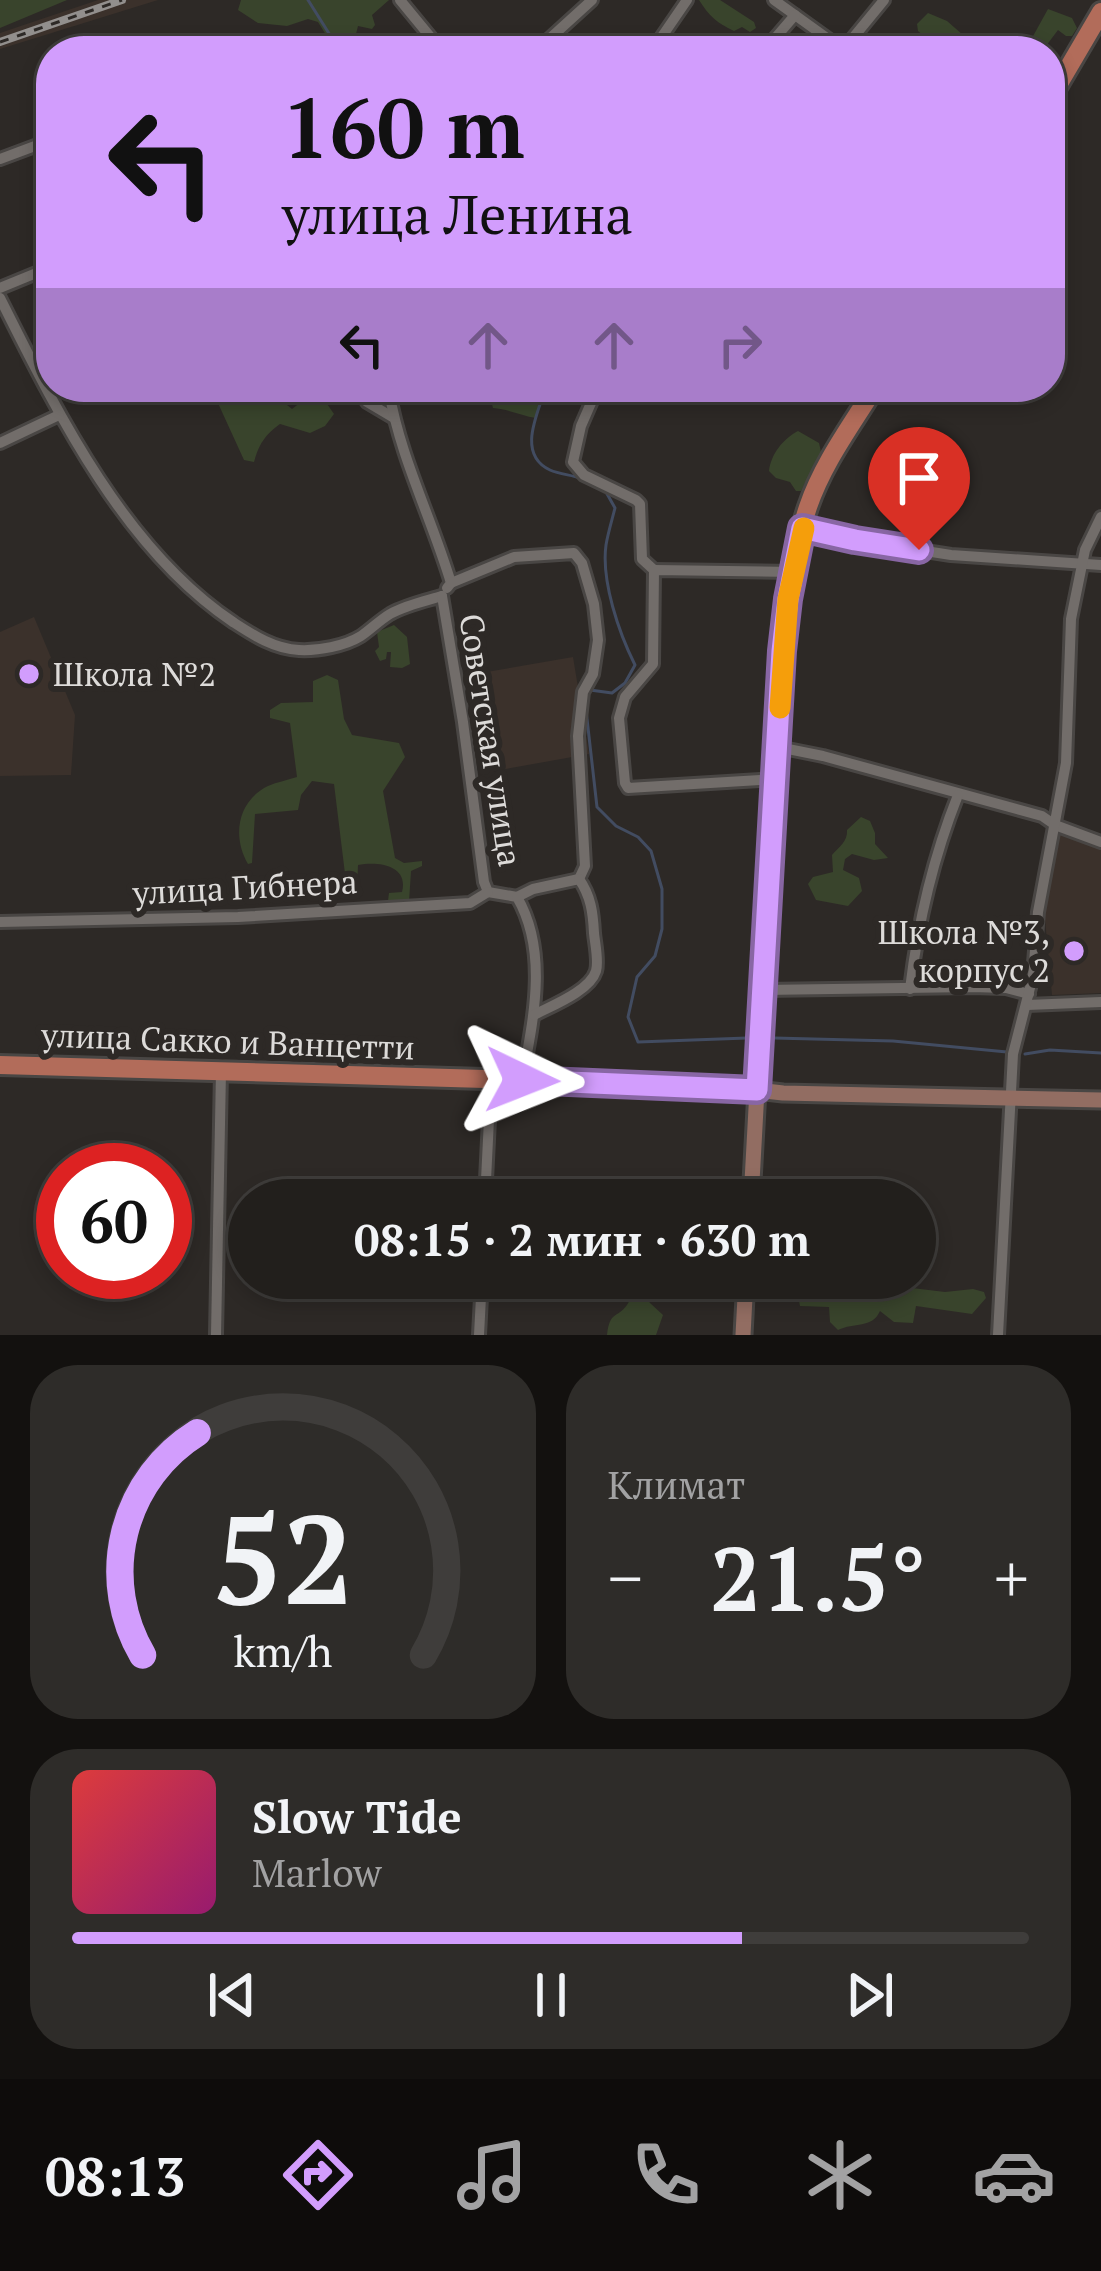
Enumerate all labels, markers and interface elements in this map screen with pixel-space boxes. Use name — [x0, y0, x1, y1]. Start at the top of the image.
text: 160 m — [282, 71, 525, 182]
icon: left — [84, 84, 240, 240]
text: улица Ленина — [282, 178, 633, 249]
icon: left — [329, 312, 395, 378]
icon: ahead — [455, 312, 521, 378]
icon: ahead — [581, 312, 647, 378]
icon: right — [707, 312, 773, 378]
pin — [868, 427, 970, 550]
icon: arrive — [886, 445, 952, 511]
street label: Советская улица — [450, 610, 533, 869]
place label: Школа №2 — [53, 652, 216, 695]
marker: Школа №2 — [16, 661, 42, 687]
street label: улица Гибнера — [130, 859, 358, 914]
place label: Школа №3, корпус 2 — [878, 910, 1050, 991]
marker: Школа №3, корпус 2 — [1061, 938, 1087, 964]
street label: улица Сакко и Ванцетти — [40, 1012, 415, 1069]
position arrow — [459, 1017, 585, 1143]
speed limit sign: 60 — [36, 1143, 192, 1299]
text: 08:15 · 2 мин · 630 m — [354, 1209, 810, 1269]
text: Климат — [608, 1458, 745, 1510]
text: 52 — [212, 1474, 353, 1640]
text: 21.5° — [710, 1517, 926, 1637]
text: − — [608, 1533, 643, 1621]
text: + — [994, 1533, 1029, 1621]
text: km/h — [233, 1622, 332, 1679]
text: Slow Tide — [252, 1786, 462, 1846]
text: Marlow — [252, 1846, 382, 1898]
icon: previous — [199, 1962, 265, 2028]
icon: pause — [518, 1962, 584, 2028]
icon: next — [837, 1962, 903, 2028]
icon: directions — [276, 2133, 360, 2217]
icon: music — [450, 2133, 534, 2217]
icon: phone — [624, 2133, 708, 2217]
icon: climate — [798, 2133, 882, 2217]
icon: car — [972, 2133, 1056, 2217]
text: 08:13 — [45, 2140, 186, 2211]

